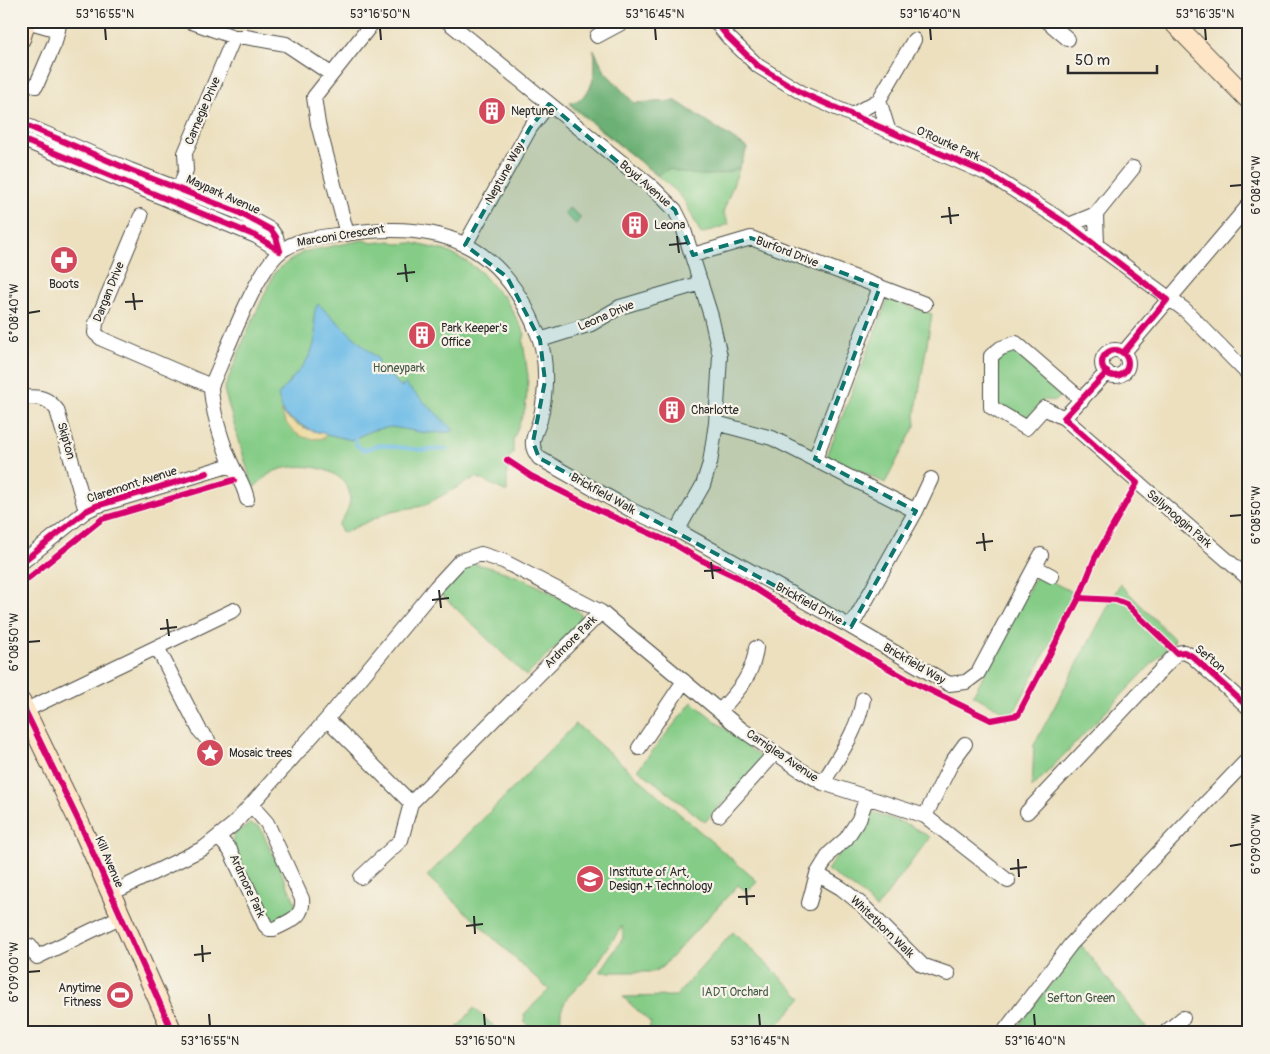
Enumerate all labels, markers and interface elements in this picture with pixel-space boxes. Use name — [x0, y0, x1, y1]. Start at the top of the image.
text: 53°16'55"N — [76, 7, 134, 22]
text: 53°16'50"N — [350, 7, 410, 22]
text: 53°16'45"N — [626, 7, 684, 22]
text: 53°16'40"N — [900, 7, 960, 22]
text: 53°16'35"N — [1176, 7, 1234, 22]
scale bar — [1068, 42, 1156, 74]
text: 50 m — [1075, 51, 1110, 70]
street label: Carnegie Drive — [182, 75, 224, 147]
building icon: Neptune — [477, 96, 507, 126]
place label: Neptune — [511, 104, 554, 119]
street label: O'Rourke Park — [914, 123, 982, 165]
street label: Neptune Way — [482, 140, 528, 206]
text: 6°08'40"W — [1249, 155, 1264, 215]
street label: Boyd Avenue — [616, 157, 674, 211]
street label: Maypark Avenue — [184, 172, 262, 218]
building icon: Leona — [620, 210, 650, 240]
place label: Leona — [654, 218, 686, 233]
street label: Marconi Crescent — [296, 222, 386, 250]
street label: Burford Drive — [754, 233, 821, 271]
pharmacy icon: Boots — [49, 245, 79, 275]
street label: Dargan Drive — [90, 260, 128, 324]
place label: Boots — [49, 277, 80, 292]
text: 6°08'40"W — [7, 283, 22, 343]
street label: Leona Drive — [576, 297, 636, 335]
building icon: Park Keeper's Office — [407, 320, 437, 350]
place label: Park Keeper's Office — [441, 321, 508, 350]
park label: Honeypark — [373, 361, 425, 376]
building icon: Charlotte — [657, 395, 687, 425]
place label: Charlotte — [691, 403, 739, 418]
street label: Skipton — [54, 421, 78, 461]
street label: Claremont Avenue — [85, 463, 179, 507]
street label: Brickfield Walk — [568, 470, 638, 518]
text: 6°08'50"W — [1249, 486, 1264, 544]
street label: Sallynoggin Park — [1143, 487, 1215, 551]
street label: Brickfield Drive — [773, 579, 845, 629]
text: 6°08'50"W — [7, 613, 22, 671]
street label: Ardmore Park — [542, 613, 600, 671]
street label: Brickfield Way — [880, 640, 948, 688]
street label: Sefton — [1191, 642, 1229, 676]
street label: Carriglea Avenue — [743, 726, 821, 786]
place icon: Mosaic trees — [195, 738, 225, 768]
place label: Mosaic trees — [229, 746, 293, 761]
text: 6°09'00"W — [1249, 814, 1264, 874]
street label: Kill Avenue — [91, 834, 127, 890]
street label: Ardmore Park — [226, 852, 268, 920]
school or university icon: Institute of Art, Design + Technology — [575, 864, 605, 894]
place label: Institute of Art, Design + Technology — [609, 865, 712, 894]
street label: Whitethorn Walk — [847, 893, 917, 961]
text: 6°09'00"W — [7, 942, 22, 1002]
sports icon: Anytime Fitness — [105, 980, 135, 1010]
place label: Anytime Fitness — [58, 981, 102, 1010]
park label: IADT Orchard — [701, 985, 769, 1000]
park label: Sefton Green — [1047, 991, 1116, 1006]
text: 53°16'55"N — [181, 1034, 239, 1049]
text: 53°16'50"N — [455, 1034, 515, 1049]
text: 53°16'45"N — [731, 1034, 789, 1049]
text: 53°16'40"N — [1005, 1034, 1065, 1049]

